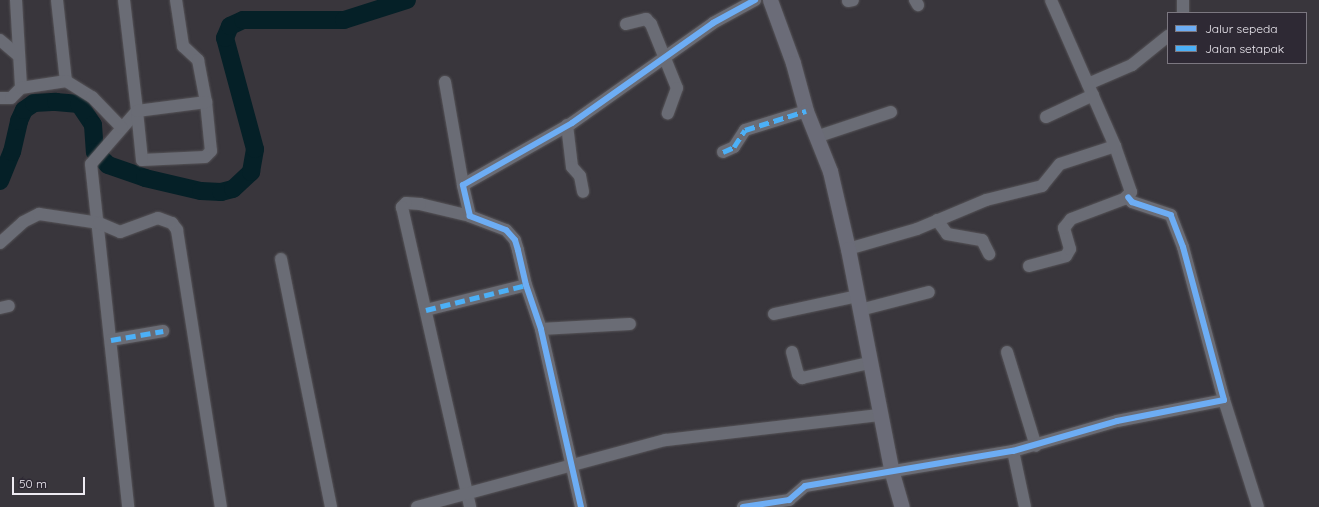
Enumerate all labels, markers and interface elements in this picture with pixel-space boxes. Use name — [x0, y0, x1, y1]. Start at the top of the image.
legend — [1167, 12, 1307, 64]
text: Jalur sepeda — [1205, 21, 1278, 36]
text: Jalan setapak — [1205, 41, 1284, 56]
scale bar — [14, 469, 87, 495]
text: 50 m — [19, 476, 47, 491]

